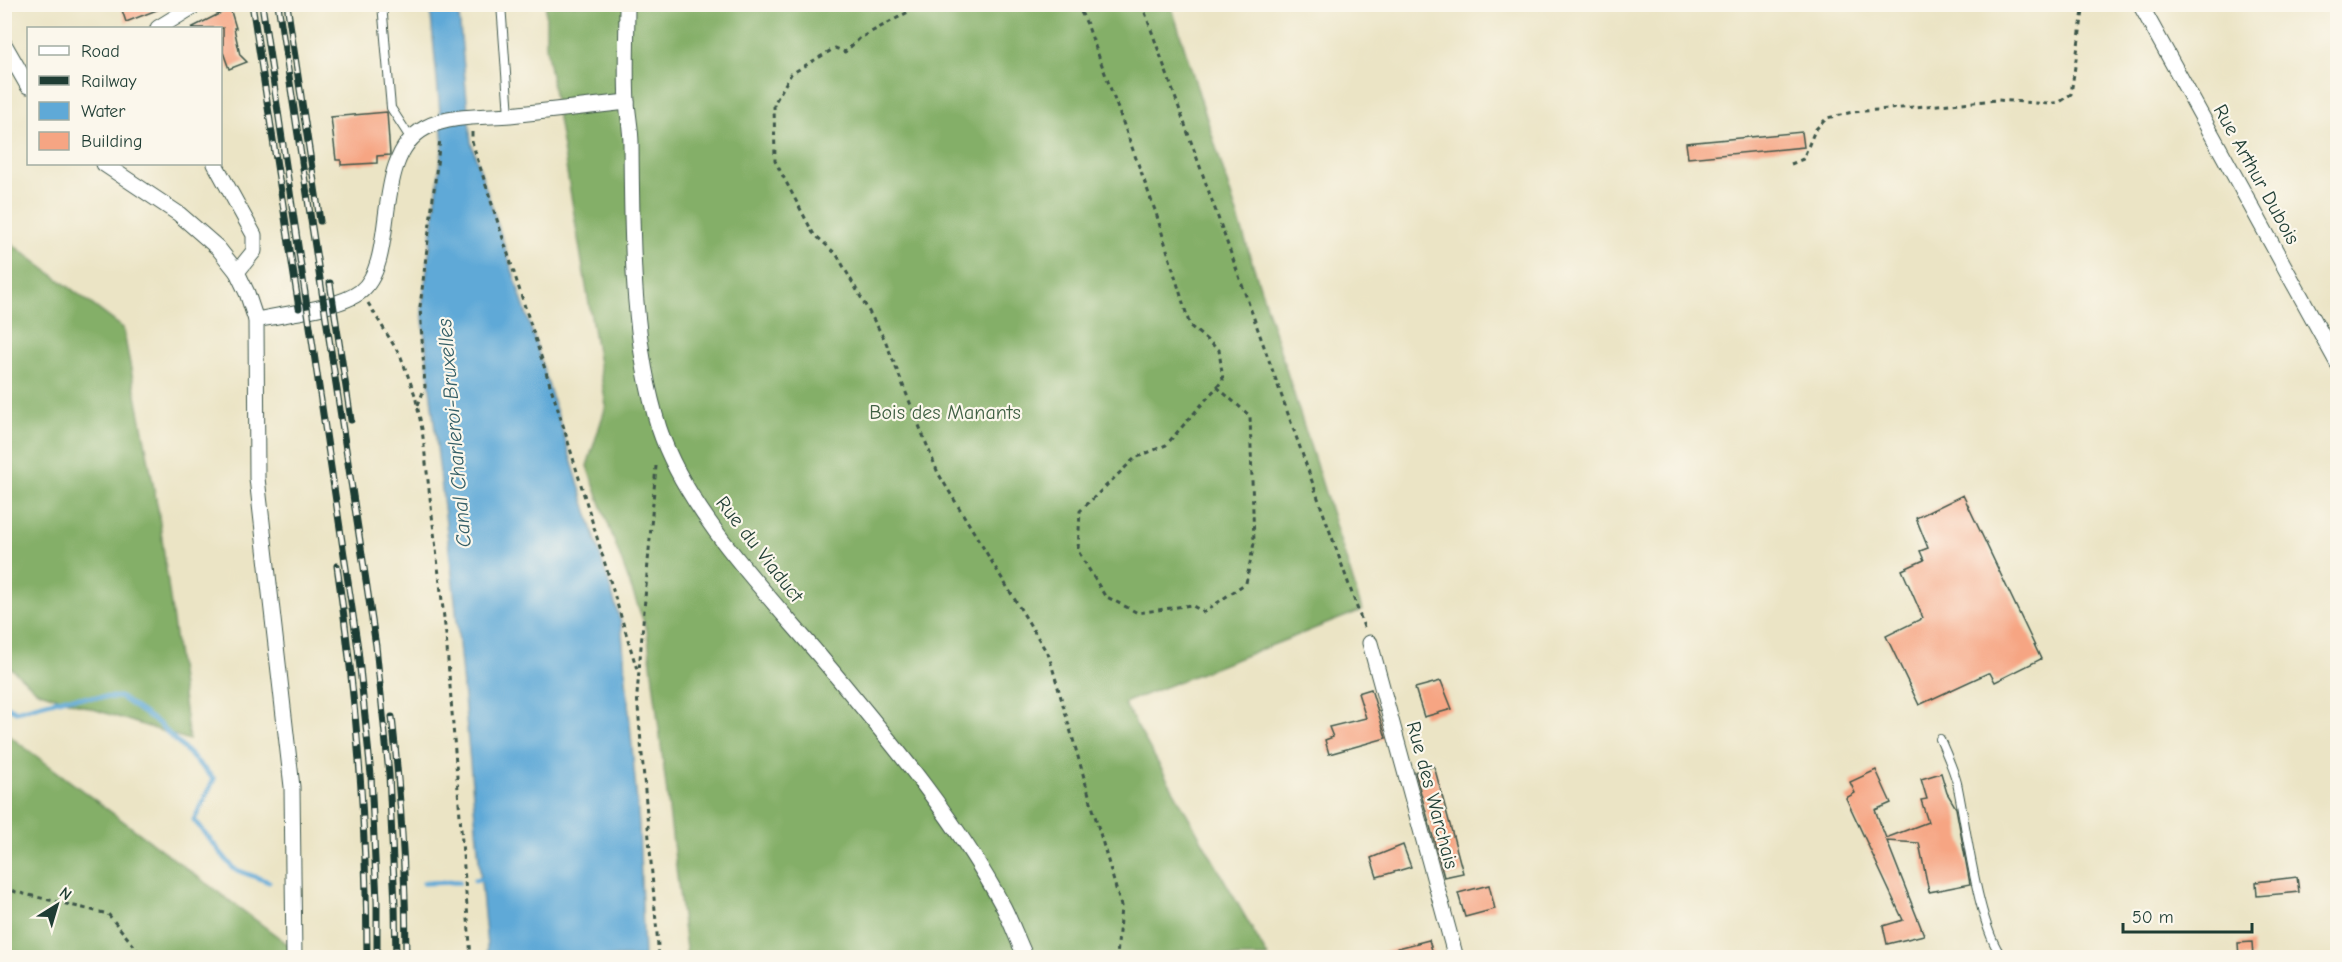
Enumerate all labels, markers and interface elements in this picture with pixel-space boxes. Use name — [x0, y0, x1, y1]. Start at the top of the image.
legend — [27, 27, 222, 165]
text: Road — [81, 41, 120, 62]
text: Railway — [81, 71, 138, 92]
street label: Rue Arthur Dubois — [2209, 100, 2305, 248]
text: Water — [81, 101, 126, 122]
text: Building — [81, 131, 143, 152]
water label: Canal Charleroi-Bruxelles — [432, 317, 476, 548]
park label: Bois des Manants — [869, 401, 1021, 424]
street label: Rue du Viaduct — [711, 492, 809, 608]
street label: Rue des Warchais — [1402, 719, 1463, 871]
north arrow — [27, 875, 87, 935]
text: N — [56, 883, 75, 904]
scale bar — [2123, 896, 2252, 934]
text: 50 m — [2132, 907, 2174, 928]

